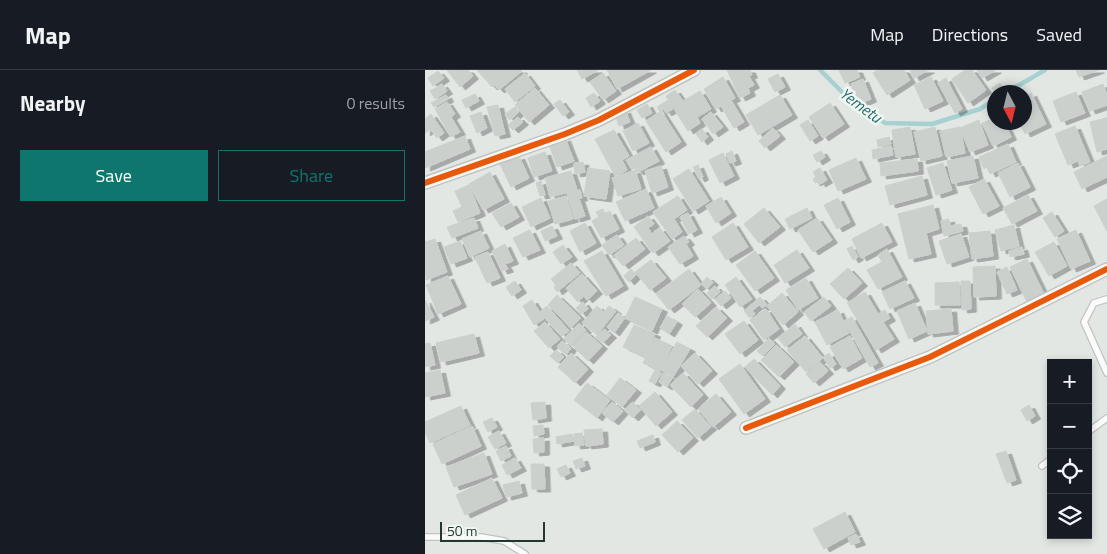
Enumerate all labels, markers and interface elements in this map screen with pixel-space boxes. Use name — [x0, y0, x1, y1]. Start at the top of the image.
text: Map — [25, 17, 71, 53]
text: Map — [870, 21, 904, 48]
text: Directions — [932, 21, 1008, 48]
text: Saved — [1036, 21, 1082, 48]
water label: Yemetu — [835, 81, 888, 129]
north arrow — [987, 85, 1032, 130]
text: Nearby — [20, 87, 85, 119]
text: 0 results — [346, 91, 405, 115]
button: Save — [20, 150, 208, 201]
button: Share — [218, 150, 405, 201]
map controls — [1047, 359, 1092, 539]
button: + — [1047, 359, 1092, 404]
button: − — [1047, 404, 1092, 449]
button: locate — [1047, 449, 1092, 494]
button: layers — [1047, 494, 1092, 539]
scale bar — [440, 519, 545, 542]
text: 50 m — [447, 520, 477, 541]

